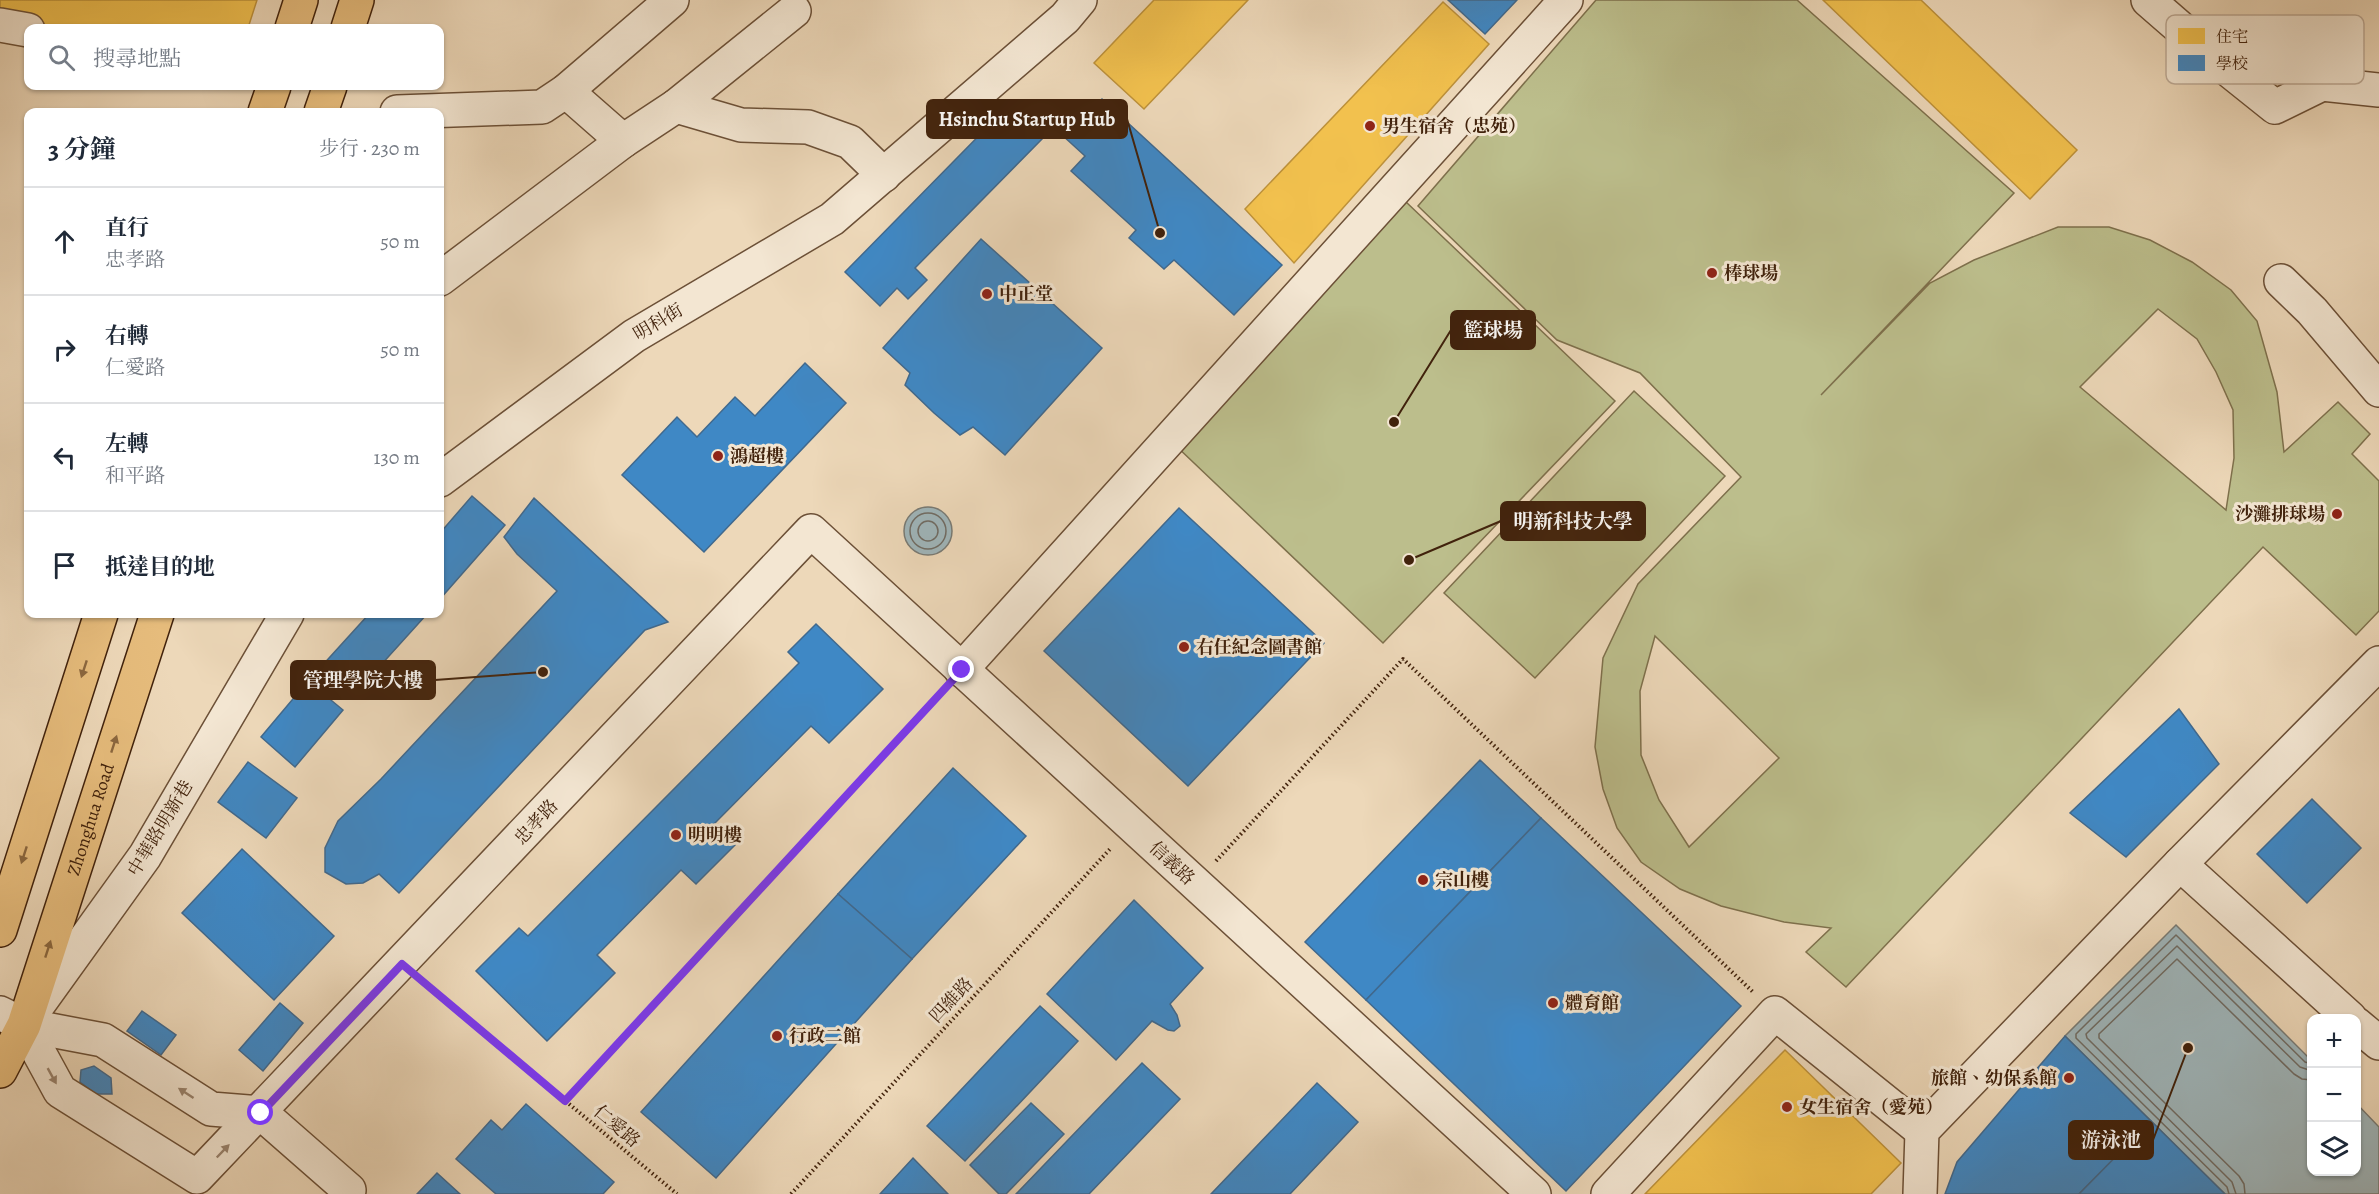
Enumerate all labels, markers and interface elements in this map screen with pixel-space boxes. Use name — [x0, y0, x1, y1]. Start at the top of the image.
legend — [2166, 15, 2364, 84]
search box — [24, 24, 444, 90]
text: 住宅 — [2216, 26, 2248, 48]
icon: search — [45, 41, 78, 74]
text: 搜尋地點 — [93, 44, 181, 74]
text: 學校 — [2216, 53, 2248, 75]
callout: Hsinchu Startup Hub — [927, 100, 1127, 138]
text: Hsinchu Startup Hub — [939, 106, 1115, 133]
place label: 男生宿舍（忠苑） — [1382, 114, 1526, 138]
marker: 男生宿舍（忠苑） — [1363, 119, 1377, 133]
text: 3 分鐘 — [48, 132, 116, 167]
text: 步行 · 230 m — [319, 135, 420, 162]
text: 直行 — [105, 213, 149, 243]
icon: ahead — [48, 225, 81, 258]
text: 50 m — [380, 228, 420, 255]
text: 忠孝路 — [105, 246, 165, 273]
place label: 棒球場 — [1724, 261, 1778, 285]
marker: 棒球場 — [1705, 266, 1719, 280]
place label: 中正堂 — [999, 282, 1053, 306]
marker: 中正堂 — [980, 287, 994, 301]
street label: 明科街 — [629, 298, 687, 346]
callout: 籃球場 — [1451, 311, 1535, 349]
text: 籃球場 — [1463, 317, 1523, 344]
text: 右轉 — [105, 321, 149, 351]
icon: right — [48, 333, 81, 366]
text: 50 m — [380, 336, 420, 363]
text: 仁愛路 — [105, 354, 165, 381]
text: 左轉 — [105, 429, 149, 459]
icon: left — [48, 441, 81, 474]
text: 130 m — [374, 444, 420, 471]
place label: 鴻超樓 — [730, 444, 784, 468]
marker: 鴻超樓 — [711, 449, 725, 463]
text: 和平路 — [105, 462, 165, 489]
callout: 明新科技大學 — [1501, 502, 1645, 540]
place label: 沙灘排球場 — [2235, 502, 2325, 526]
marker: 沙灘排球場 — [2330, 507, 2344, 521]
text: 明新科技大學 — [1513, 508, 1633, 535]
icon: arrive — [48, 549, 81, 582]
text: 抵達目的地 — [105, 552, 215, 582]
place label: 右任紀念圖書館 — [1196, 635, 1322, 659]
marker: 右任紀念圖書館 — [1177, 640, 1191, 654]
route end — [948, 656, 974, 682]
one-way arrow — [78, 660, 88, 678]
callout: 管理學院大樓 — [291, 661, 435, 699]
text: 管理學院大樓 — [303, 667, 423, 694]
one-way arrow — [110, 735, 119, 753]
street label: Zhonghua Road — [61, 760, 120, 879]
street label: 中華路明新巷 — [122, 776, 198, 880]
street label: 忠孝路 — [509, 794, 563, 850]
place label: 明明樓 — [688, 823, 742, 847]
marker: 明明樓 — [669, 828, 683, 842]
street label: 信義路 — [1144, 836, 1200, 890]
one-way arrow — [19, 846, 28, 864]
place label: 宗山樓 — [1435, 868, 1489, 892]
marker: 宗山樓 — [1416, 873, 1430, 887]
one-way arrow — [44, 940, 53, 958]
street label: 四維路 — [924, 972, 978, 1028]
place label: 體育館 — [1565, 991, 1619, 1015]
marker: 體育館 — [1546, 996, 1560, 1010]
map controls — [2307, 1014, 2361, 1176]
button: + — [2307, 1014, 2361, 1068]
place label: 行政二館 — [789, 1024, 861, 1048]
marker: 行政二館 — [770, 1029, 784, 1043]
place label: 旅館、幼保系館 — [1931, 1066, 2057, 1090]
one-way arrow — [47, 1068, 57, 1085]
button: − — [2307, 1068, 2361, 1122]
marker: 旅館、幼保系館 — [2062, 1071, 2076, 1085]
one-way arrow — [178, 1088, 194, 1099]
place label: 女生宿舍（愛苑） — [1799, 1095, 1943, 1119]
route start — [247, 1099, 273, 1125]
street label: 仁愛路 — [589, 1099, 645, 1153]
marker: 女生宿舍（愛苑） — [1780, 1100, 1794, 1114]
callout: 游泳池 — [2069, 1121, 2153, 1159]
button: layers — [2307, 1122, 2361, 1176]
text: 游泳池 — [2081, 1127, 2141, 1154]
one-way arrow — [216, 1144, 230, 1158]

